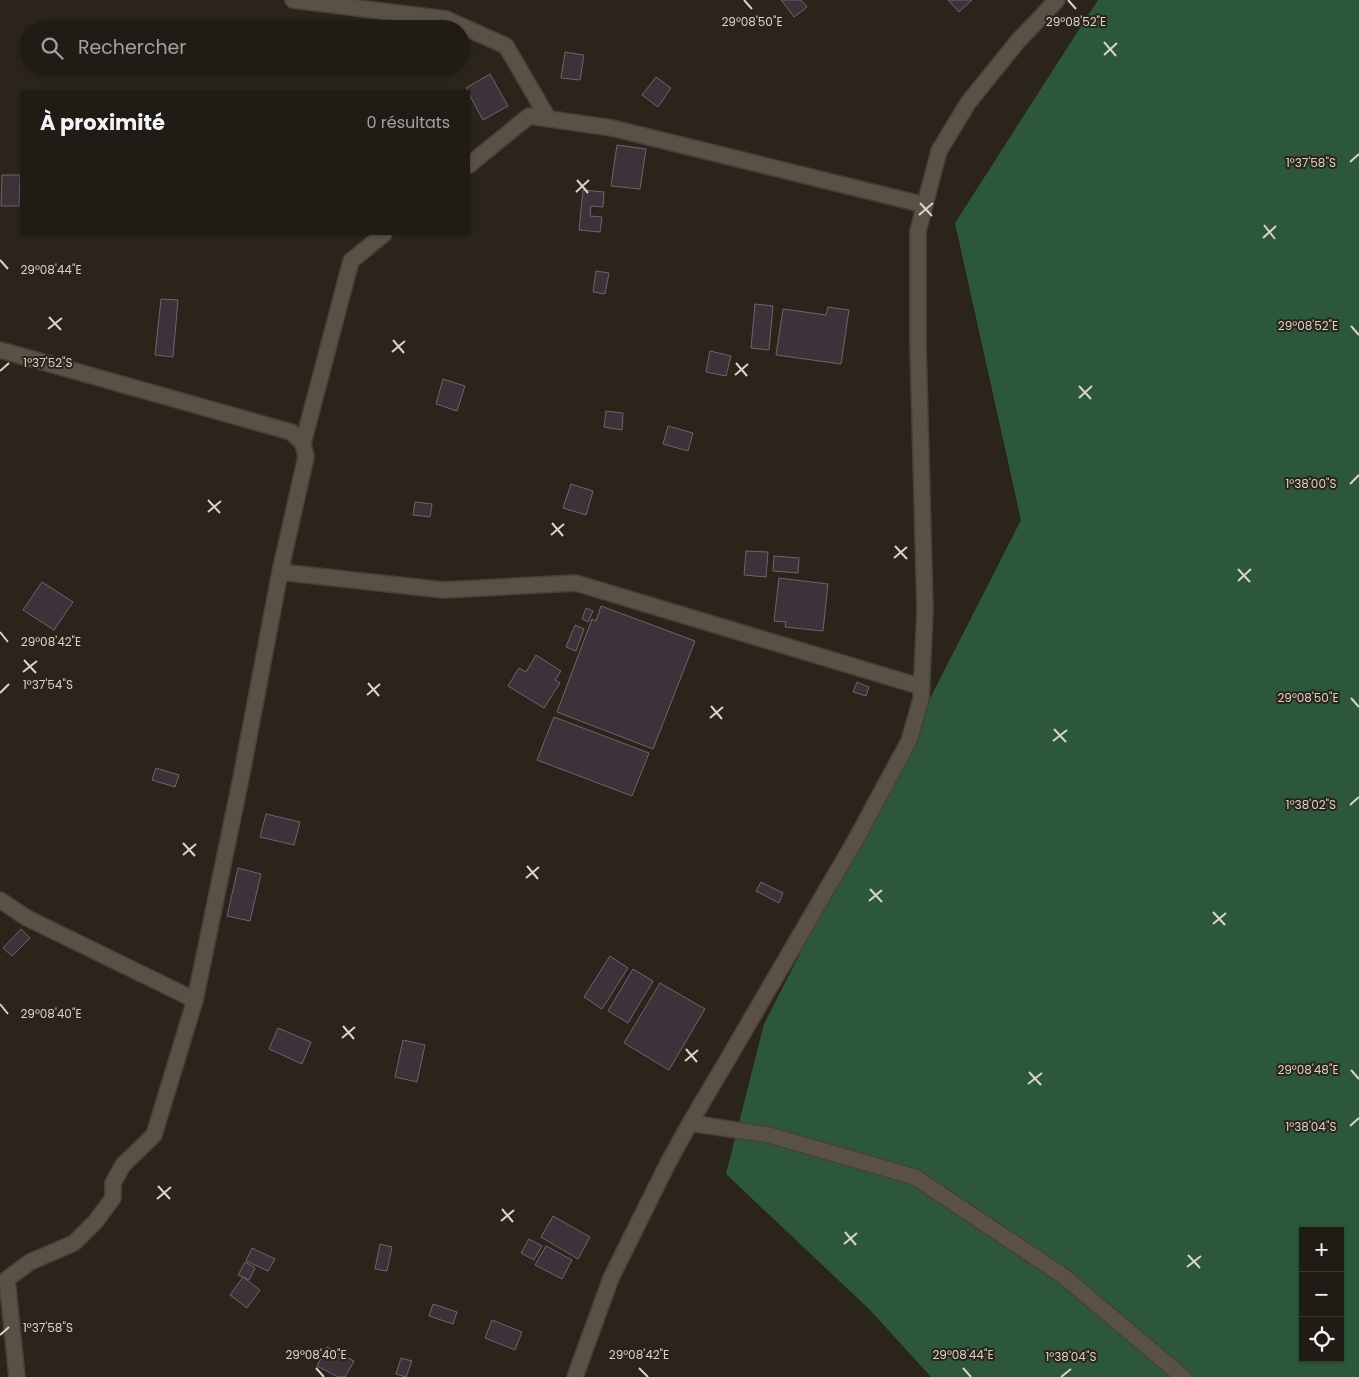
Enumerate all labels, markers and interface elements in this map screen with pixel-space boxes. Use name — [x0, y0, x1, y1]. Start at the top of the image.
text: 29°08'50"E — [721, 13, 783, 30]
text: 29°08'52"E — [1046, 13, 1106, 30]
search box — [20, 20, 470, 75]
icon: search — [38, 34, 66, 62]
text: Rechercher — [78, 34, 186, 61]
text: À proximité — [40, 108, 165, 137]
text: 0 résultats — [366, 111, 450, 134]
text: 1°37'58"S — [1286, 154, 1336, 171]
text: 29°08'44"E — [20, 261, 82, 278]
text: 29°08'52"E — [1278, 317, 1338, 334]
text: 1°37'52"S — [23, 354, 73, 371]
text: 1°38'00"S — [1286, 475, 1336, 492]
text: 29°08'42"E — [21, 633, 81, 650]
text: 1°37'54"S — [23, 676, 73, 693]
text: 29°08'50"E — [1277, 689, 1339, 706]
text: 1°38'02"S — [1286, 796, 1336, 813]
text: 29°08'40"E — [20, 1005, 82, 1022]
text: 29°08'48"E — [1277, 1061, 1339, 1078]
text: 1°38'04"S — [1286, 1118, 1336, 1135]
map controls — [1299, 1227, 1344, 1362]
button: + — [1299, 1227, 1344, 1272]
button: − — [1299, 1272, 1344, 1317]
button: locate — [1299, 1317, 1344, 1362]
text: 1°37'58"S — [23, 1319, 73, 1336]
text: 29°08'40"E — [285, 1346, 347, 1363]
text: 29°08'42"E — [609, 1346, 669, 1363]
text: 29°08'44"E — [932, 1346, 994, 1363]
text: 1°38'04"S — [1046, 1348, 1096, 1365]

